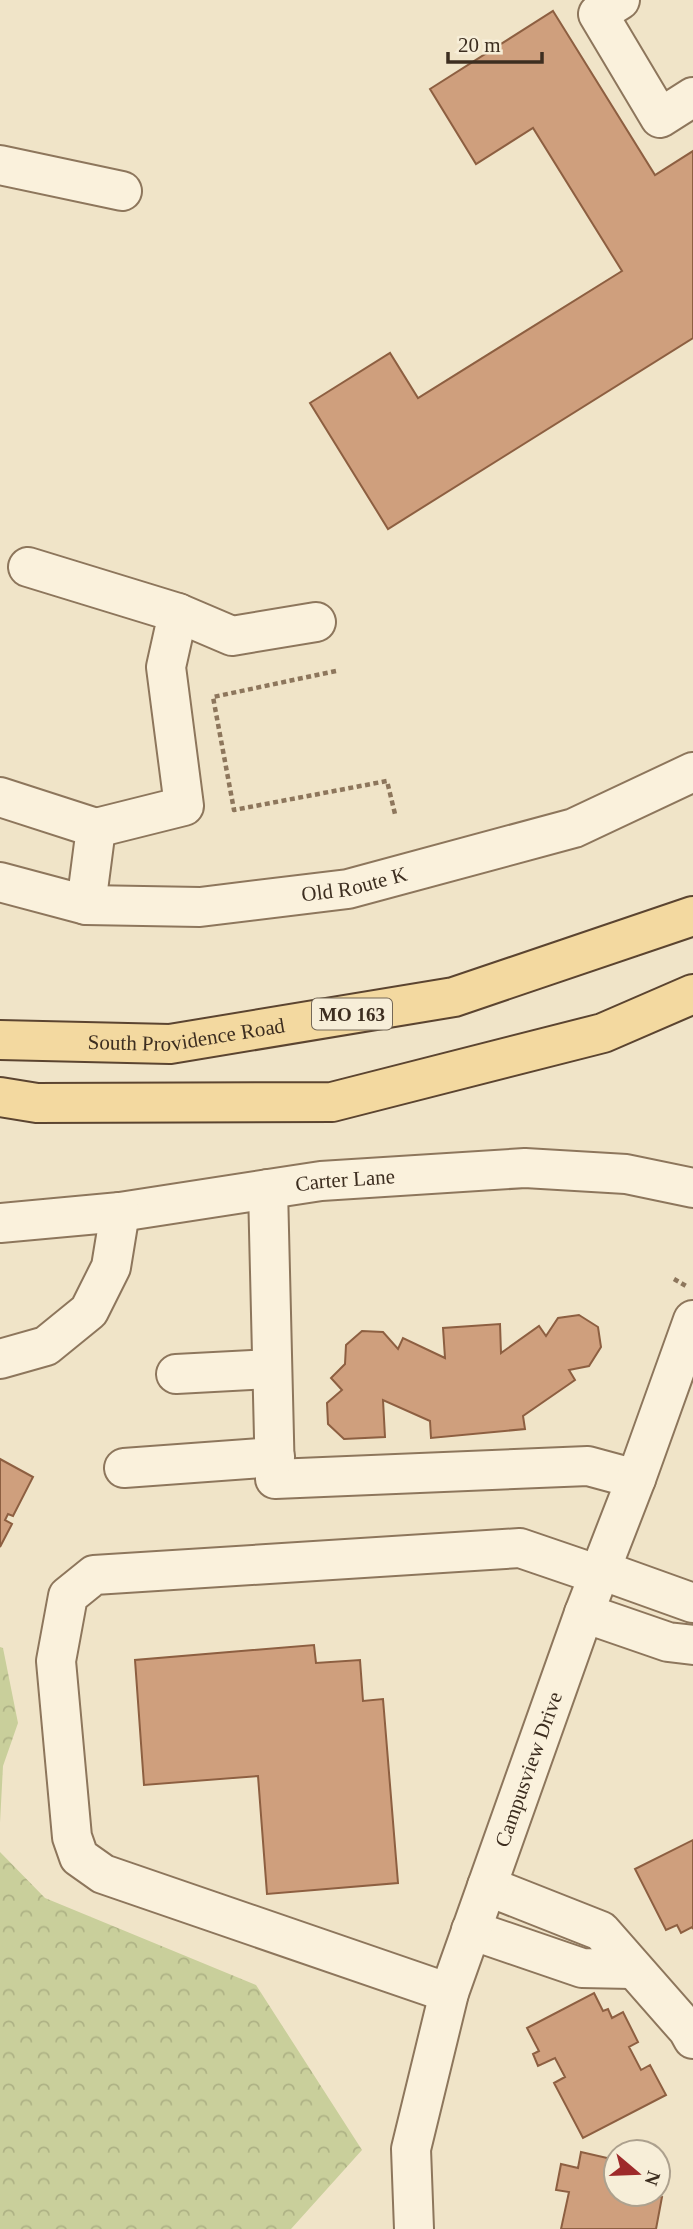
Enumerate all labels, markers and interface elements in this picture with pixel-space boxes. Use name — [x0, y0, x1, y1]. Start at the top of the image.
scale bar — [448, 21, 542, 65]
text: 20 m — [458, 33, 501, 57]
street label: Old Route K — [300, 862, 410, 907]
road number: MO 163 — [312, 998, 392, 1030]
street label: South Providence Road — [87, 1013, 287, 1056]
street label: Carter Lane — [294, 1164, 396, 1197]
street label: Campusview Drive — [490, 1689, 567, 1850]
north arrow — [602, 2138, 672, 2208]
text: N — [640, 2168, 665, 2189]

